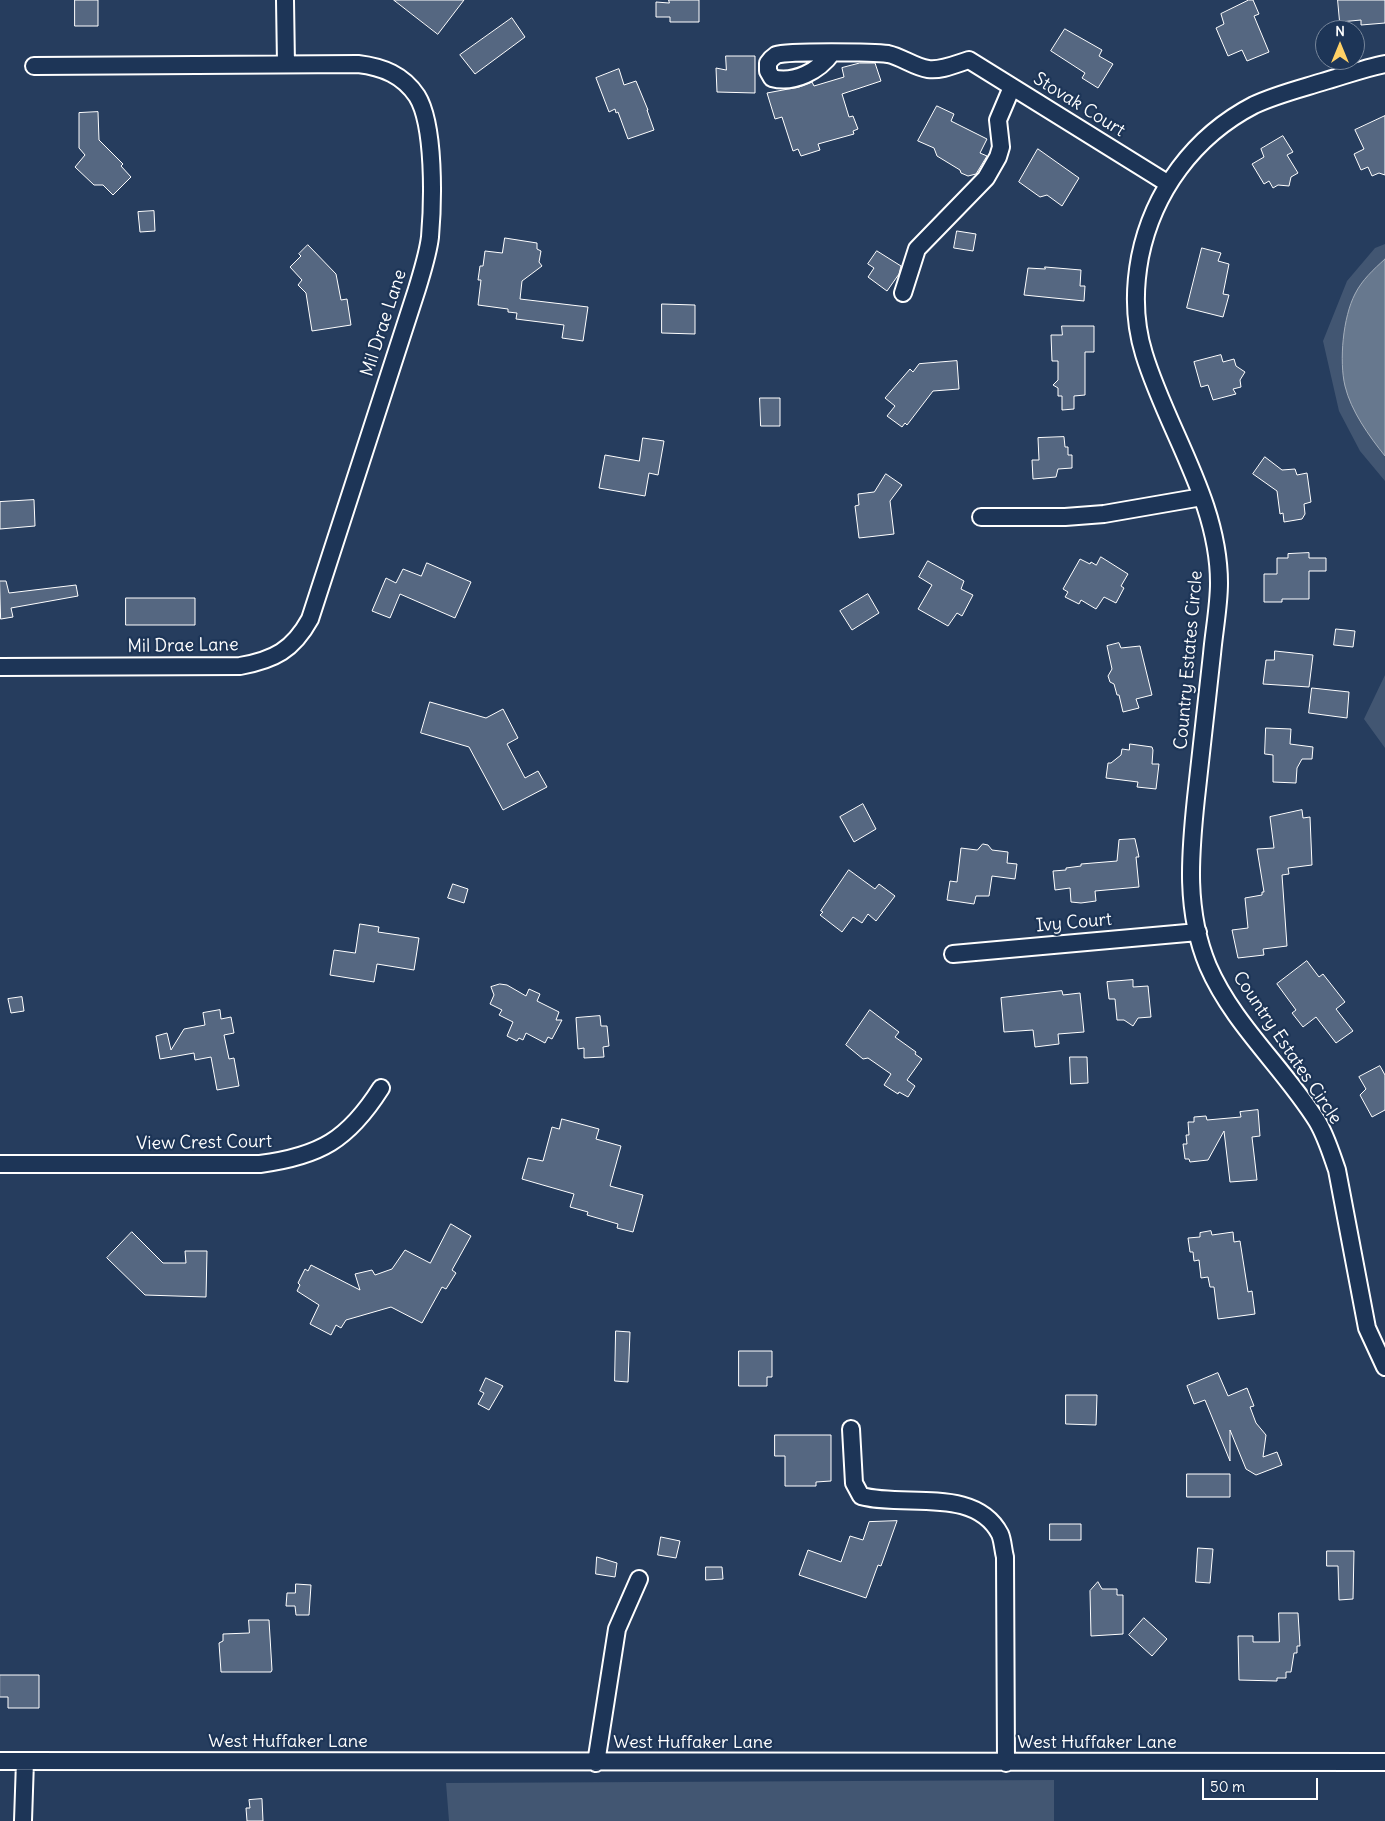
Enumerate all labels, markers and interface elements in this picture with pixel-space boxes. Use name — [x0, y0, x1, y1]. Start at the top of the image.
north arrow — [1315, 20, 1365, 70]
text: N — [1335, 22, 1345, 40]
street label: Stovak Court — [1029, 68, 1129, 142]
street label: Mil Drae Lane — [357, 267, 411, 379]
street label: Country Estates Circle — [1170, 570, 1208, 750]
street label: Mil Drae Lane — [127, 634, 239, 658]
street label: Ivy Court — [1035, 909, 1113, 937]
street label: Country Estates Circle — [1228, 968, 1346, 1128]
street label: View Crest Court — [136, 1131, 272, 1155]
street label: West Huffaker Lane — [208, 1731, 368, 1753]
street label: West Huffaker Lane — [613, 1732, 773, 1754]
street label: West Huffaker Lane — [1017, 1732, 1177, 1754]
scale bar — [1205, 1768, 1321, 1800]
text: 50 m — [1210, 1777, 1245, 1796]

